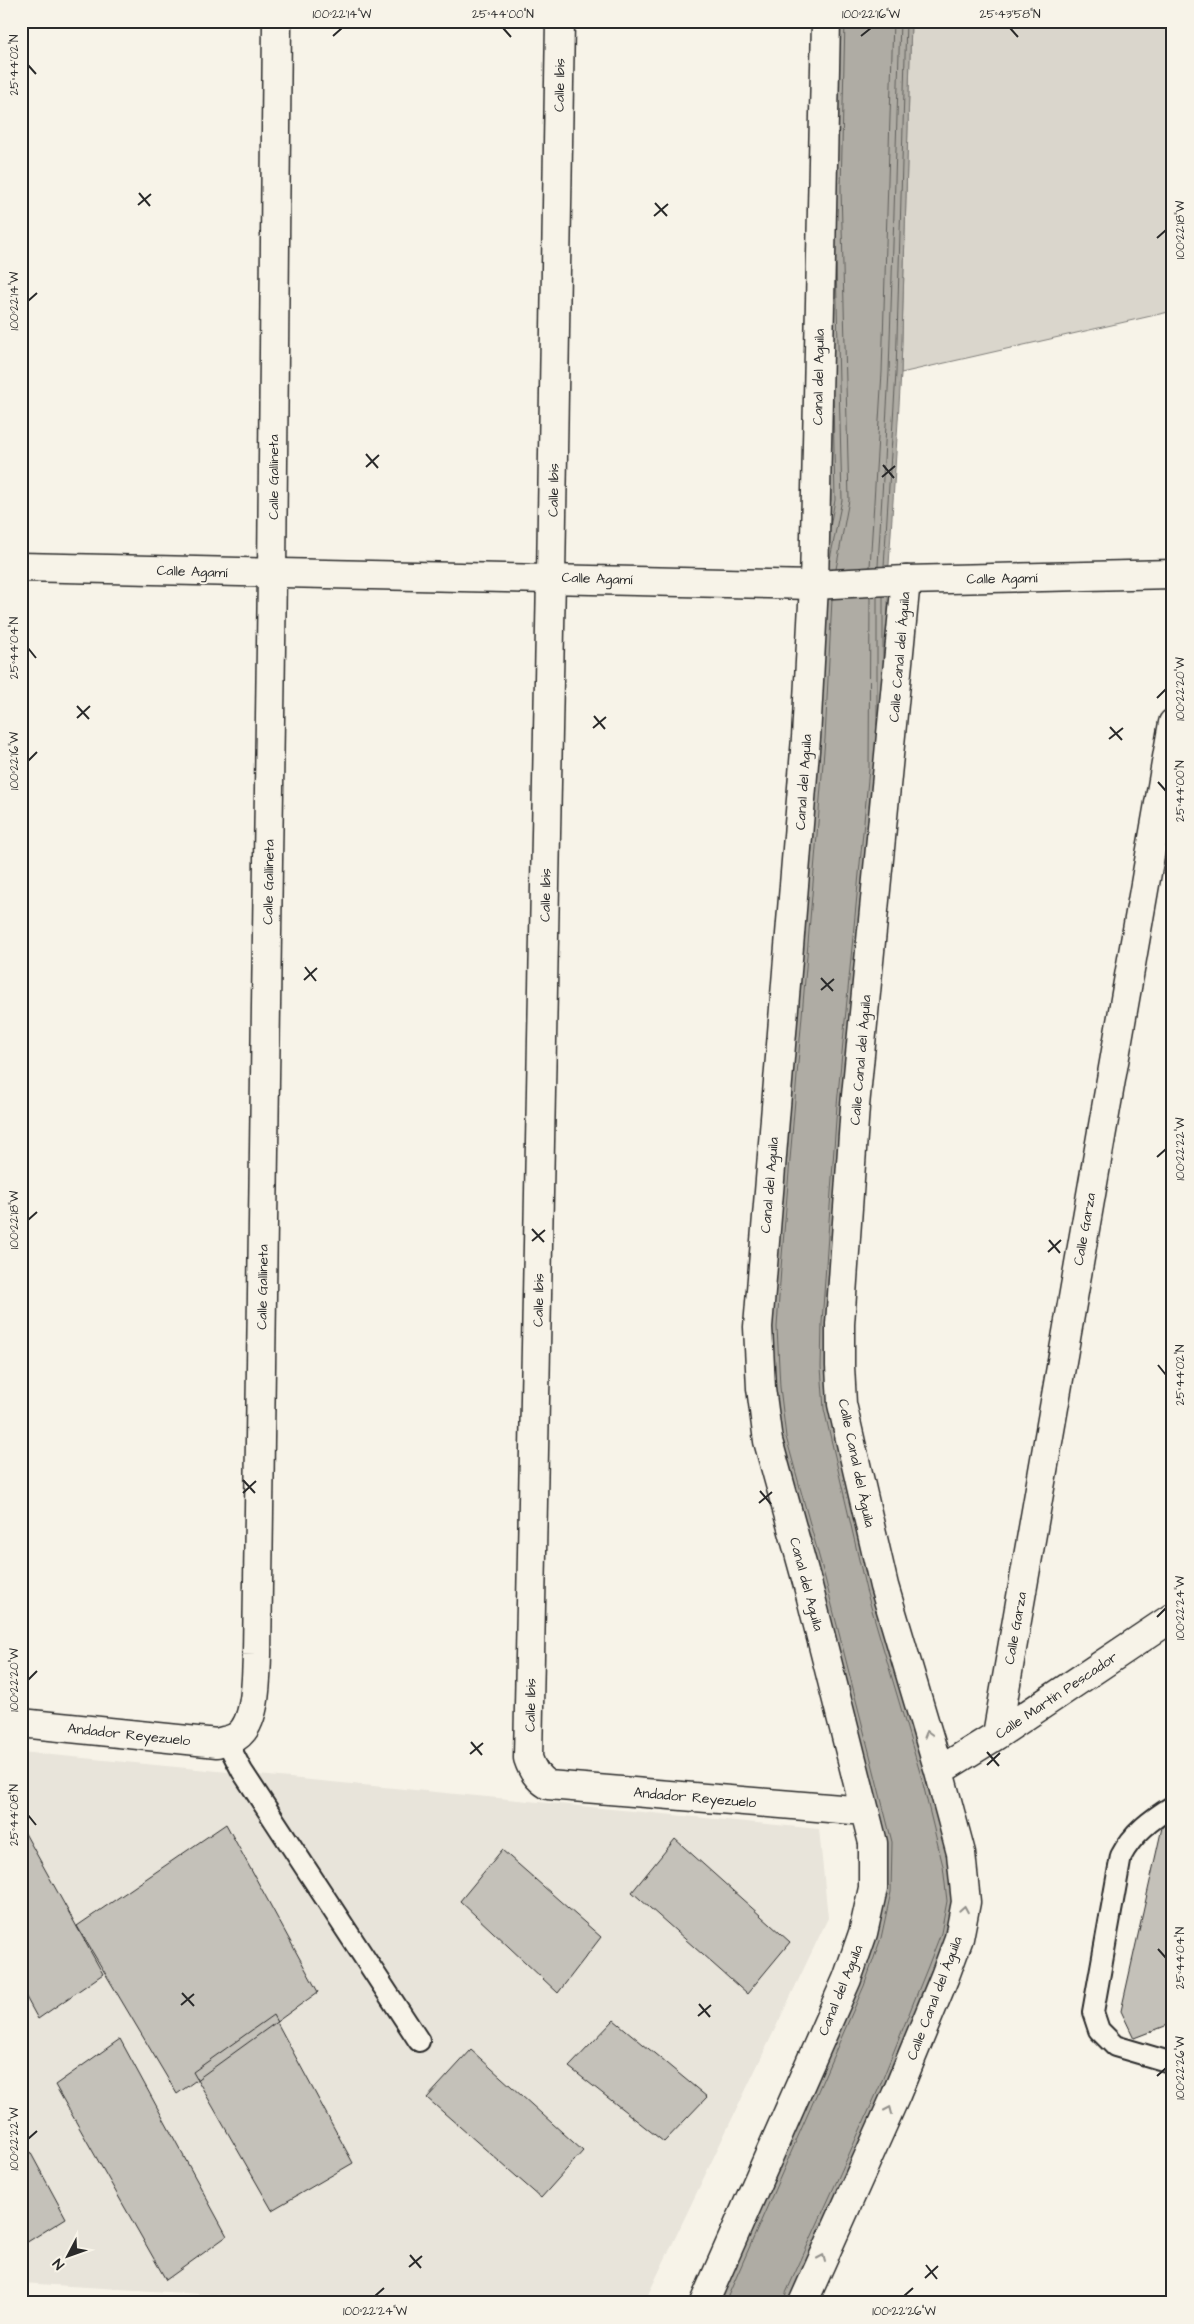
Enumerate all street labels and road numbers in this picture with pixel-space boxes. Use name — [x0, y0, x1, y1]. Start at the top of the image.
street label: Calle Ibis — [550, 58, 570, 112]
street label: Canal del Aguila — [808, 329, 830, 425]
street label: Calle Gallineta — [264, 434, 284, 520]
street label: Calle Ibis — [544, 463, 564, 517]
street label: Calle Agamí — [156, 561, 229, 583]
street label: Calle Agamí — [561, 568, 634, 590]
street label: Calle Agamí — [966, 568, 1039, 590]
street label: Calle Canal del Águila — [884, 591, 916, 723]
street label: Canal del Aguila — [791, 733, 817, 831]
street label: Calle Gallineta — [258, 839, 280, 925]
street label: Calle Ibis — [536, 868, 556, 922]
street label: Calle Canal del Águila — [845, 994, 877, 1126]
street label: Canal del Aguila — [756, 1136, 784, 1234]
street label: Calle Garza — [1069, 1191, 1101, 1267]
street label: Calle Gallineta — [252, 1244, 274, 1330]
street label: Calle Ibis — [529, 1273, 549, 1327]
street label: Calle Canal del Águila — [833, 1397, 879, 1529]
street label: Canal del Aguila — [784, 1535, 828, 1633]
street label: Calle Garza — [1000, 1590, 1032, 1666]
street label: Calle Martín Pescador — [991, 1647, 1122, 1744]
street label: Calle Ibis — [521, 1678, 541, 1732]
street label: Andador Reyezuelo — [67, 1719, 191, 1751]
street label: Andador Reyezuelo — [633, 1783, 757, 1813]
street label: Calle Canal del Águila — [902, 1934, 968, 2063]
street label: Canal del Aguila — [814, 1942, 868, 2039]

